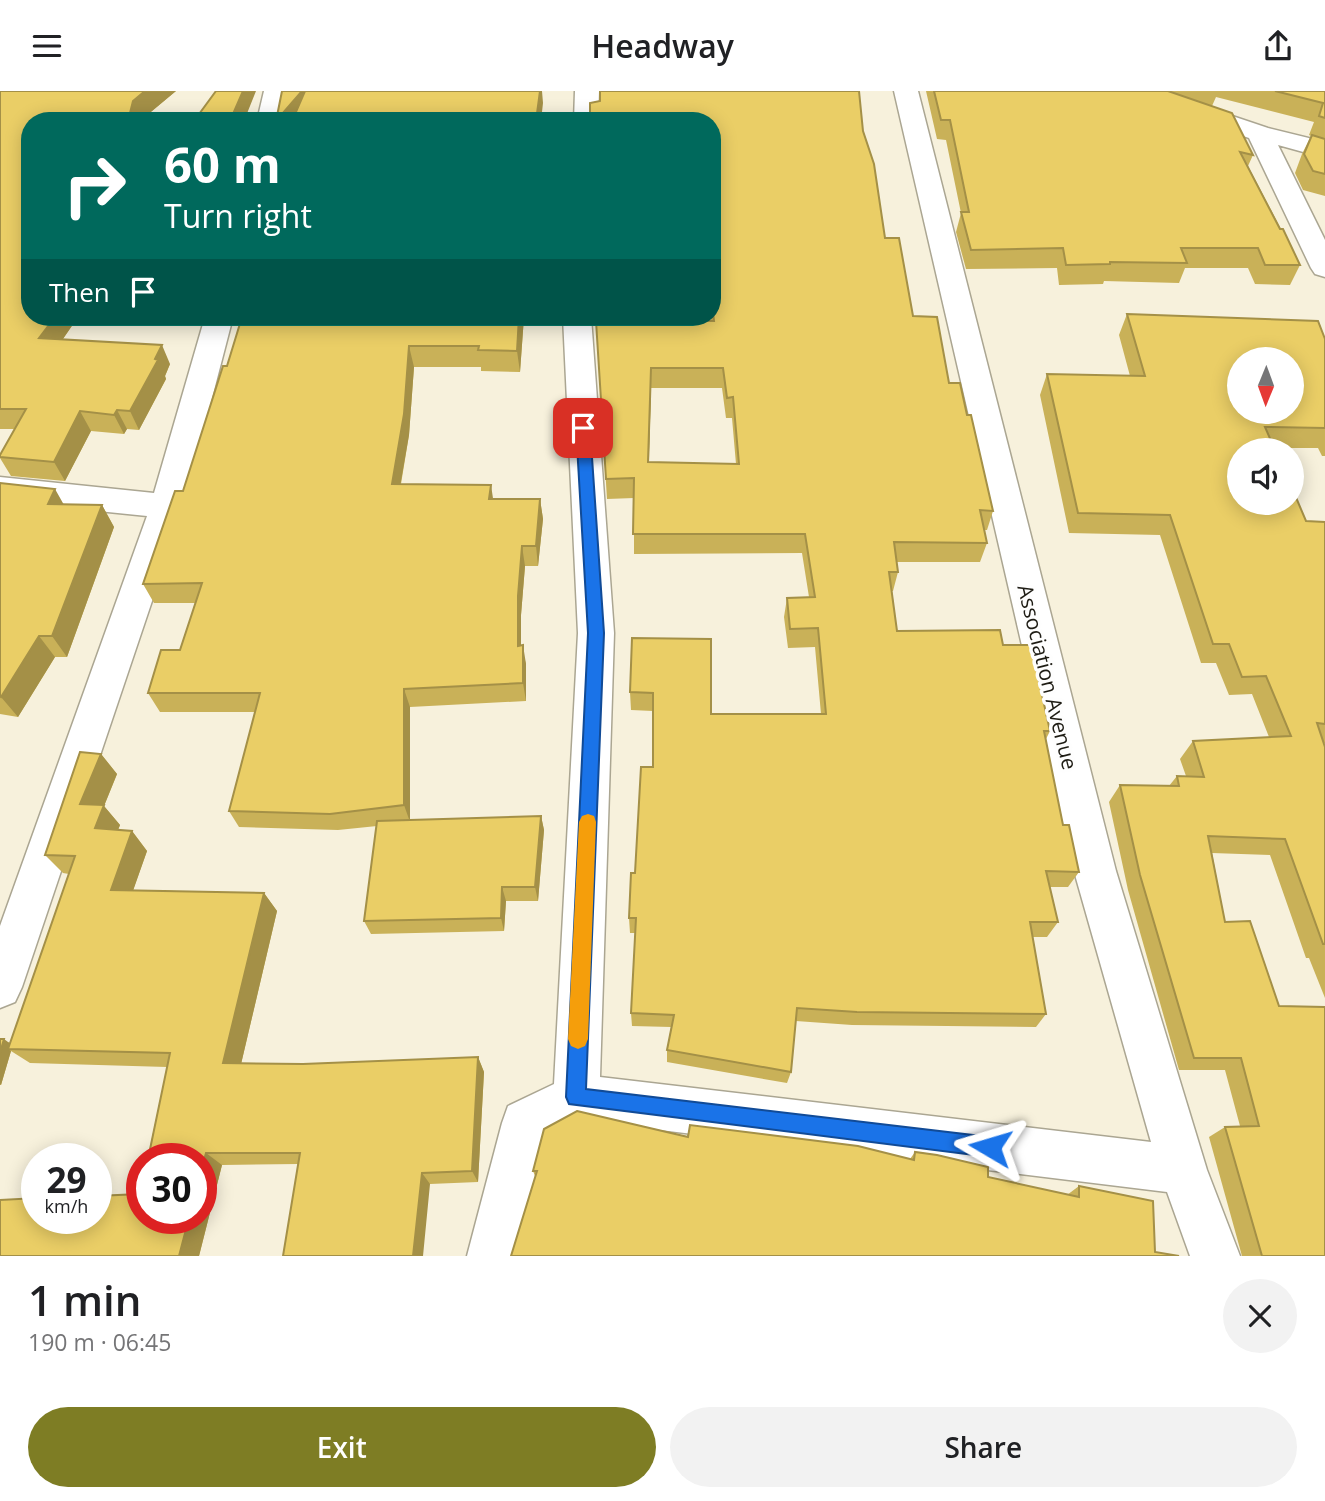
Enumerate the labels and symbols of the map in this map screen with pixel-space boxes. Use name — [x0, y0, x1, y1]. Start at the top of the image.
north arrow — [1227, 347, 1304, 423]
pin — [553, 398, 613, 458]
street label: Association Avenue — [1011, 582, 1085, 772]
position arrow — [953, 1110, 1027, 1184]
speed limit sign: 30 — [126, 1143, 217, 1234]

